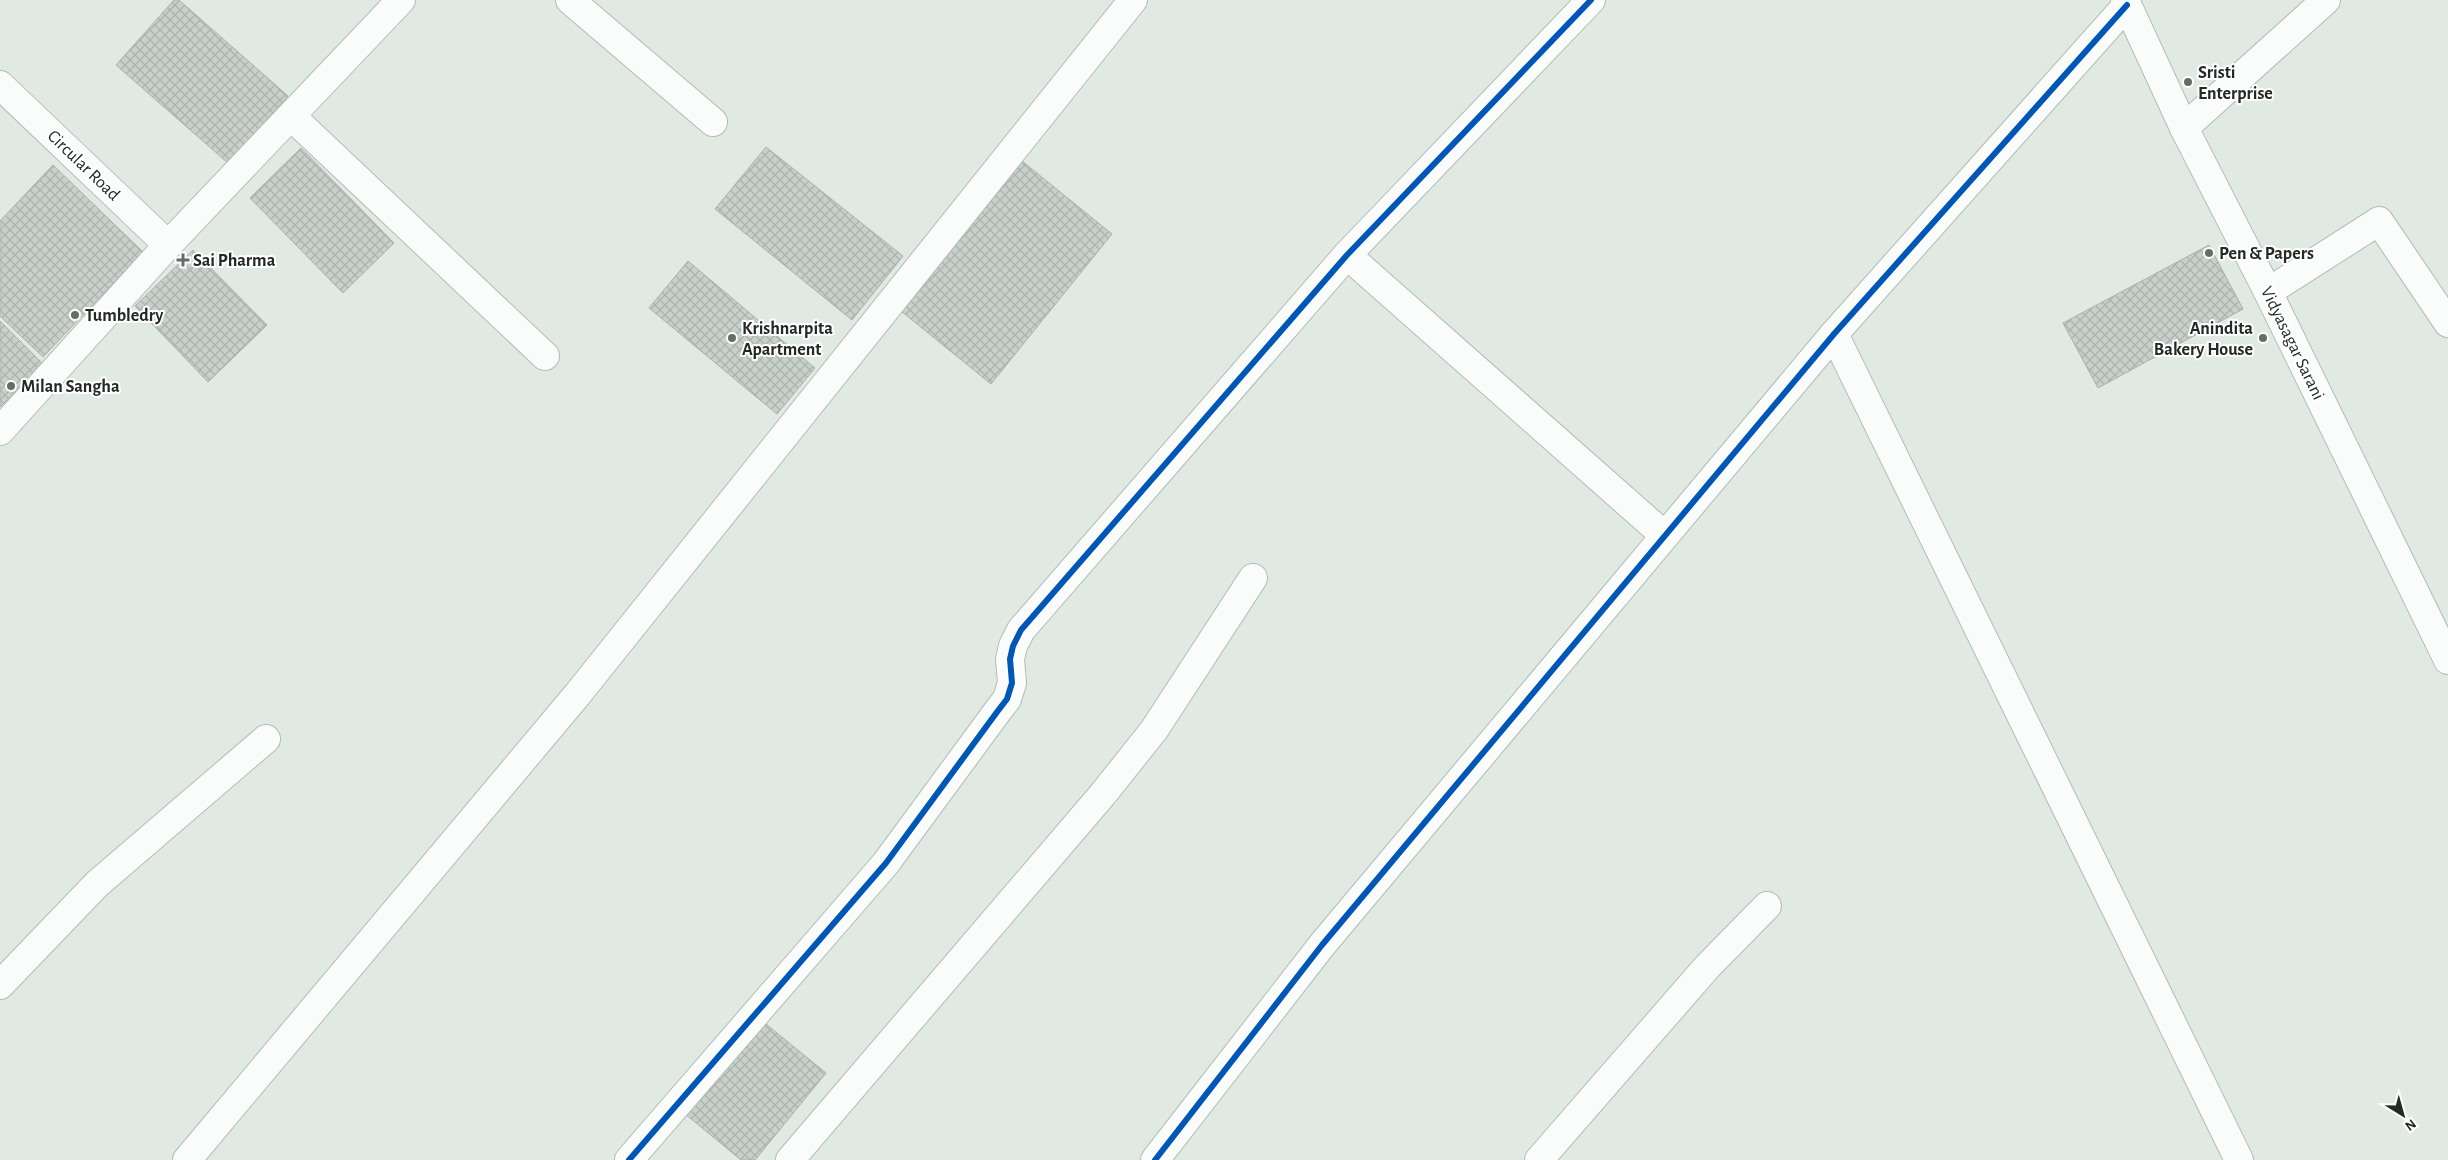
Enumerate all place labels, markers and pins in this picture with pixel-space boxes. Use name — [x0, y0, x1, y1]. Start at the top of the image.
place label: Sristi Enterprise — [2198, 64, 2273, 103]
marker: Sristi Enterprise — [2182, 76, 2194, 88]
place label: Pen & Papers — [2219, 245, 2314, 263]
marker: Pen & Papers — [2203, 247, 2215, 259]
place label: Sai Pharma — [193, 252, 276, 270]
marker: Sai Pharma — [177, 254, 189, 266]
place label: Tumbledry — [85, 307, 164, 325]
marker: Tumbledry — [69, 309, 81, 321]
place label: Krishnarpita Apartment — [742, 320, 833, 359]
place label: Anindita Bakery House — [2154, 320, 2253, 359]
marker: Krishnarpita Apartment — [726, 332, 738, 344]
marker: Anindita Bakery House — [2257, 332, 2269, 344]
place label: Milan Sangha — [21, 378, 120, 396]
marker: Milan Sangha — [5, 380, 17, 392]

